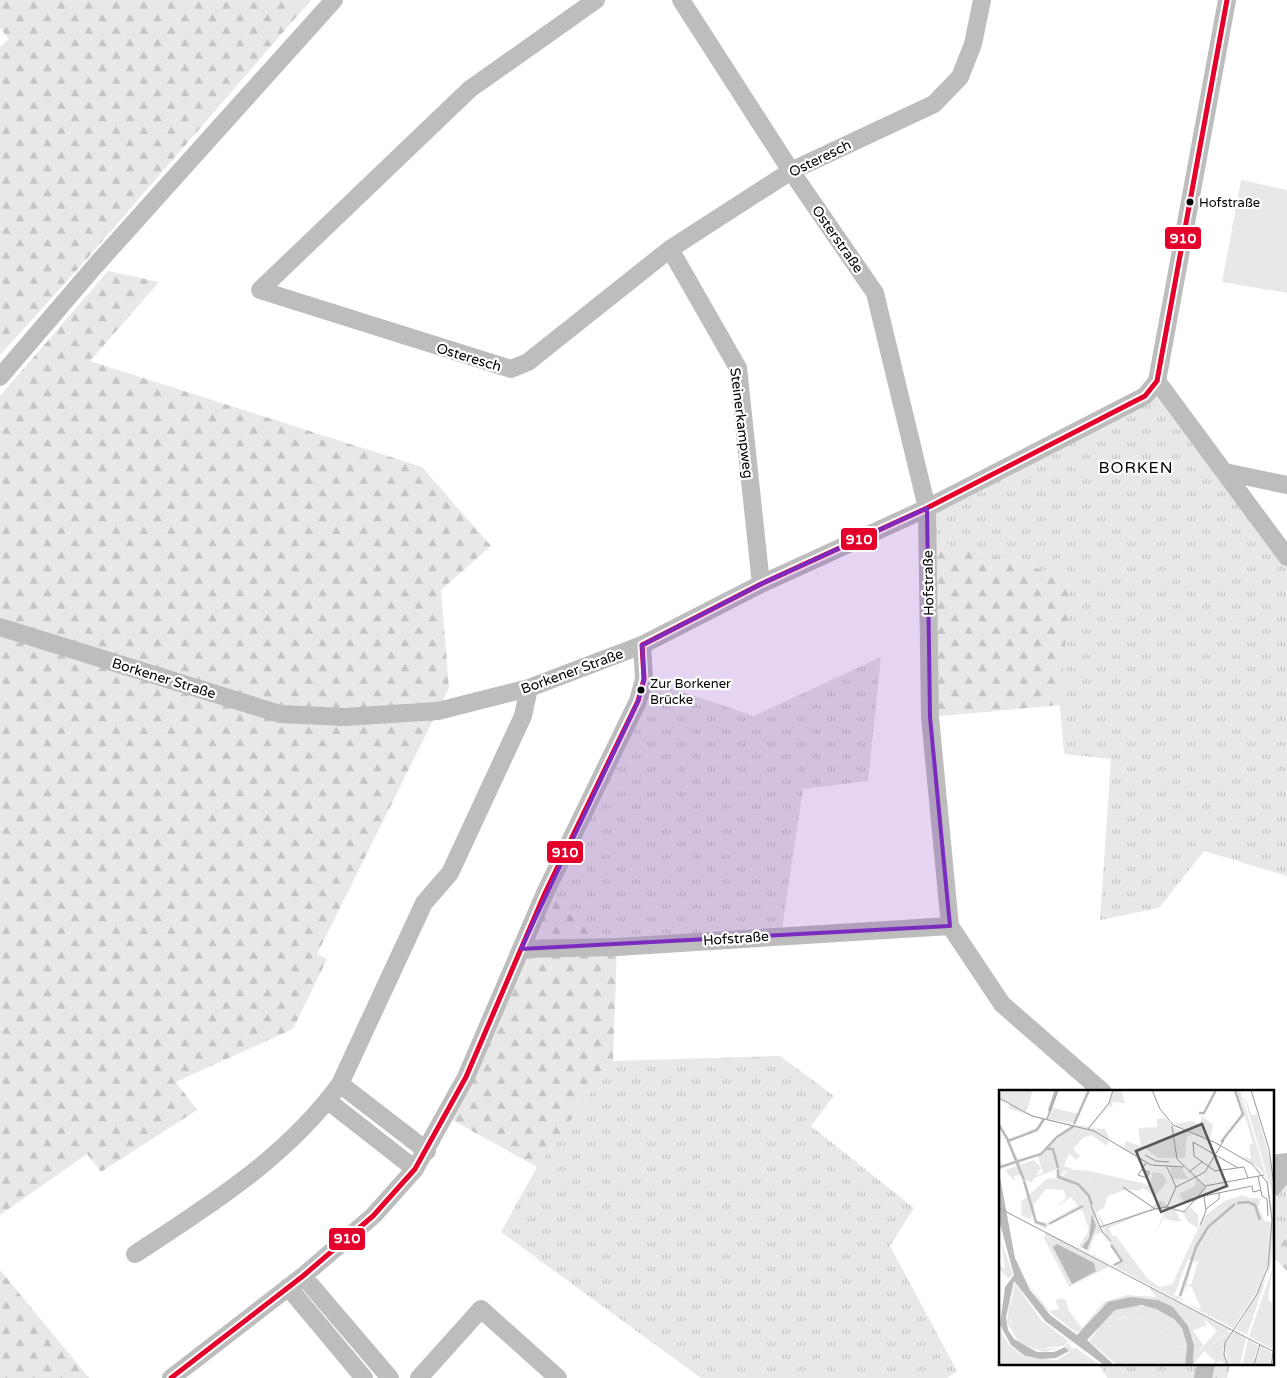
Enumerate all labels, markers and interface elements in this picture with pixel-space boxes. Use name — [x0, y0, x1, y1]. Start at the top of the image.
street label: Osteresch — [786, 136, 854, 181]
place label: Hofstraße — [1199, 195, 1260, 211]
marker: Hofstraße — [1185, 197, 1195, 207]
street label: Osterstraße — [808, 202, 867, 276]
line badge: 910 — [1164, 226, 1202, 250]
text: 910 — [1170, 230, 1196, 247]
street label: Osteresch — [434, 340, 503, 375]
street label: Steinerkampweg — [726, 367, 757, 479]
district label: BORKEN — [1098, 458, 1174, 478]
line badge: 910 — [840, 527, 878, 551]
text: 910 — [846, 531, 872, 548]
street label: Hofstraße — [919, 550, 938, 616]
street label: Borkener Straße — [519, 645, 626, 698]
street label: Borkener Straße — [110, 655, 218, 702]
place label: Zur Borkener Brücke — [650, 676, 731, 708]
marker: Zur Borkener Brücke — [636, 685, 646, 695]
line badge: 910 — [546, 840, 584, 864]
text: 910 — [552, 844, 578, 861]
street label: Hofstraße — [703, 928, 770, 949]
inset map — [999, 1090, 1274, 1366]
line badge: 910 — [328, 1227, 366, 1251]
text: 910 — [334, 1230, 360, 1247]

